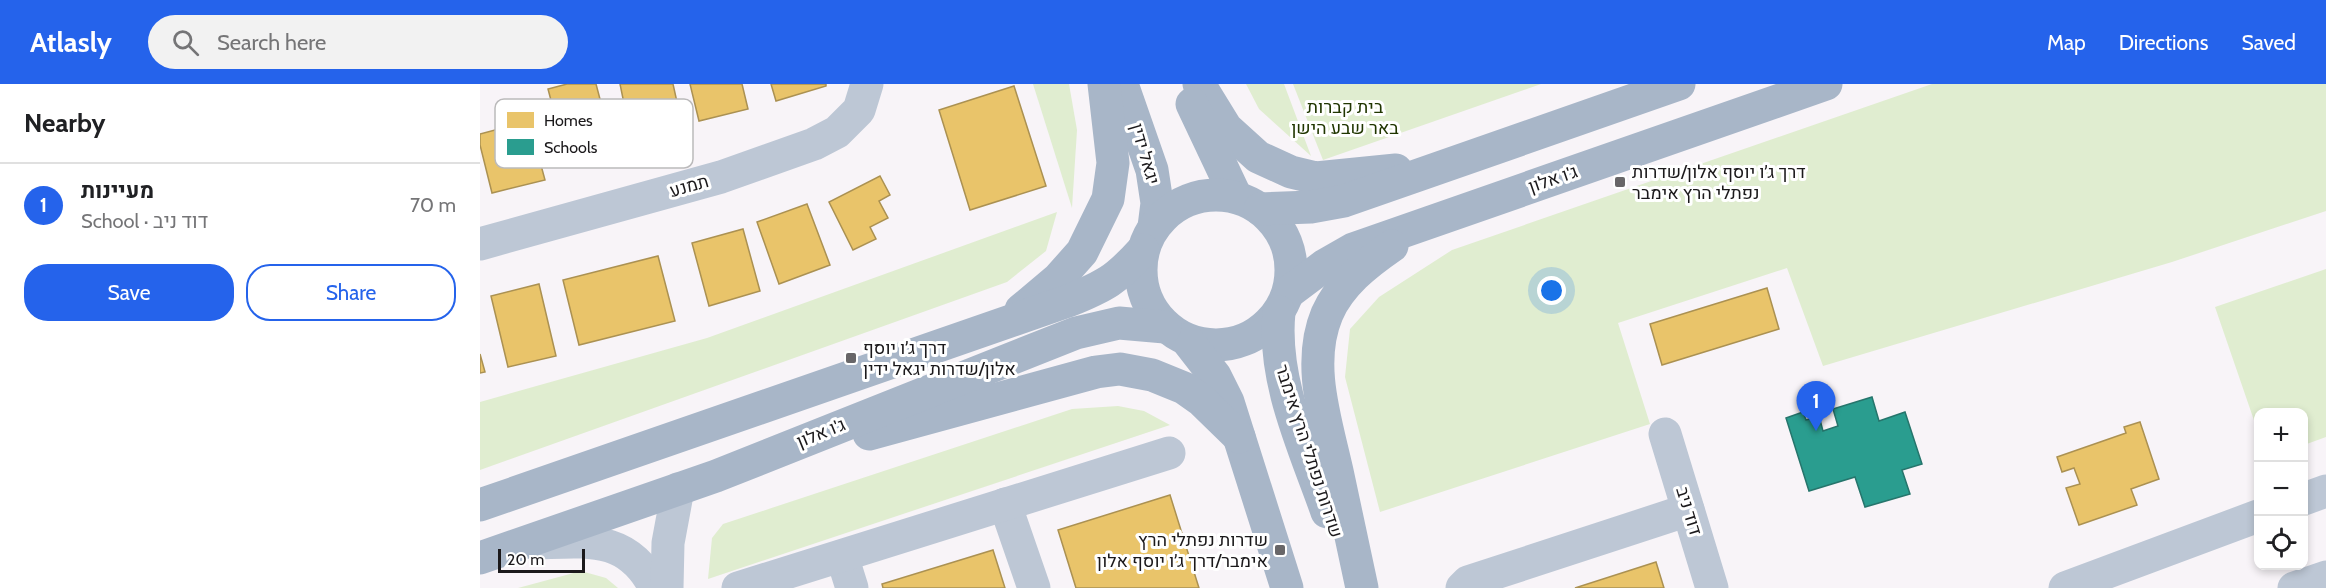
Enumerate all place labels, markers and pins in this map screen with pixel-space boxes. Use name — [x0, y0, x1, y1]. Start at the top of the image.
place label: דרך ג׳ו יוסף אלון/שדרות נפתלי הרץ אימבר — [1632, 161, 1806, 204]
marker: דרך ג׳ו יוסף אלון/שדרות נפתלי הרץ אימבר — [1613, 175, 1627, 189]
place label: דרך ג׳ו יוסף אלון/שדרות יגאל ידין — [863, 337, 1016, 380]
marker: דרך ג׳ו יוסף אלון/שדרות יגאל ידין — [844, 351, 858, 365]
pin: 1 — [1796, 382, 1836, 431]
place label: שדרות נפתלי הרץ אימבר/דרך ג׳ו יוסף אלון — [1097, 529, 1268, 572]
marker: שדרות נפתלי הרץ אימבר/דרך ג׳ו יוסף אלון — [1273, 543, 1287, 557]

